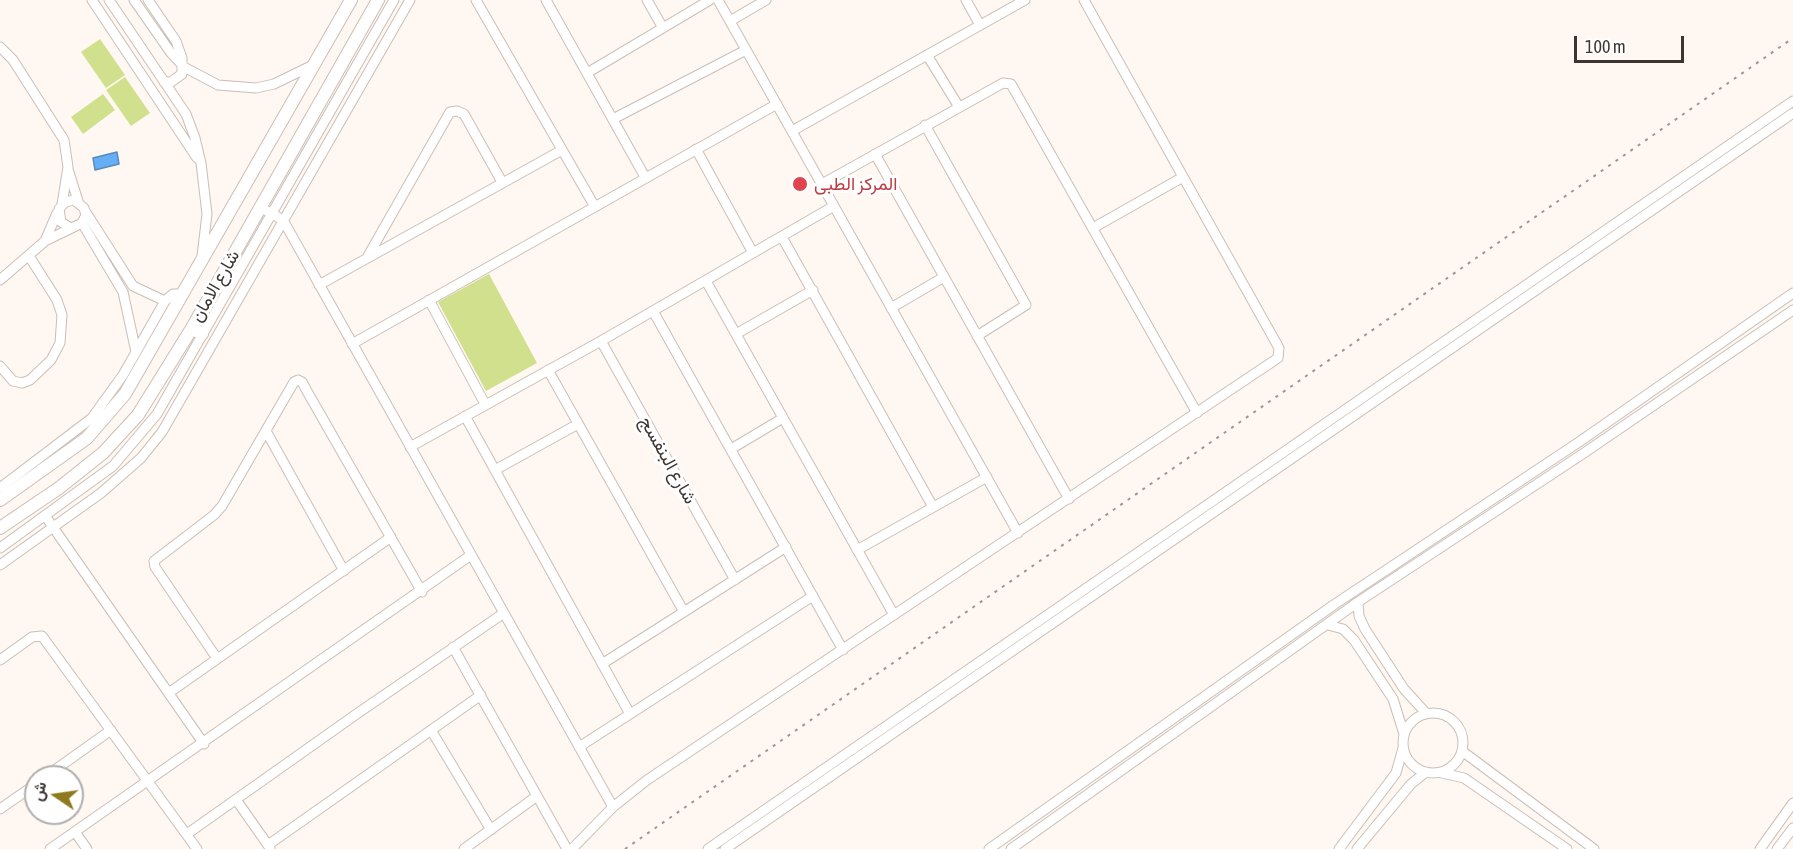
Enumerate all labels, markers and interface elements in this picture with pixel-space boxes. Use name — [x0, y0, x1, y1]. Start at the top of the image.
scale bar — [1577, 24, 1686, 62]
text: 100 m — [1585, 36, 1626, 57]
place label: المركز الطبى — [814, 173, 897, 195]
marker: المركز الطبى — [791, 175, 809, 193]
street label: شارع الامان — [186, 246, 244, 326]
street label: شارع البنفسج — [635, 412, 701, 508]
north arrow — [24, 765, 84, 825]
text: ش — [27, 780, 49, 803]

